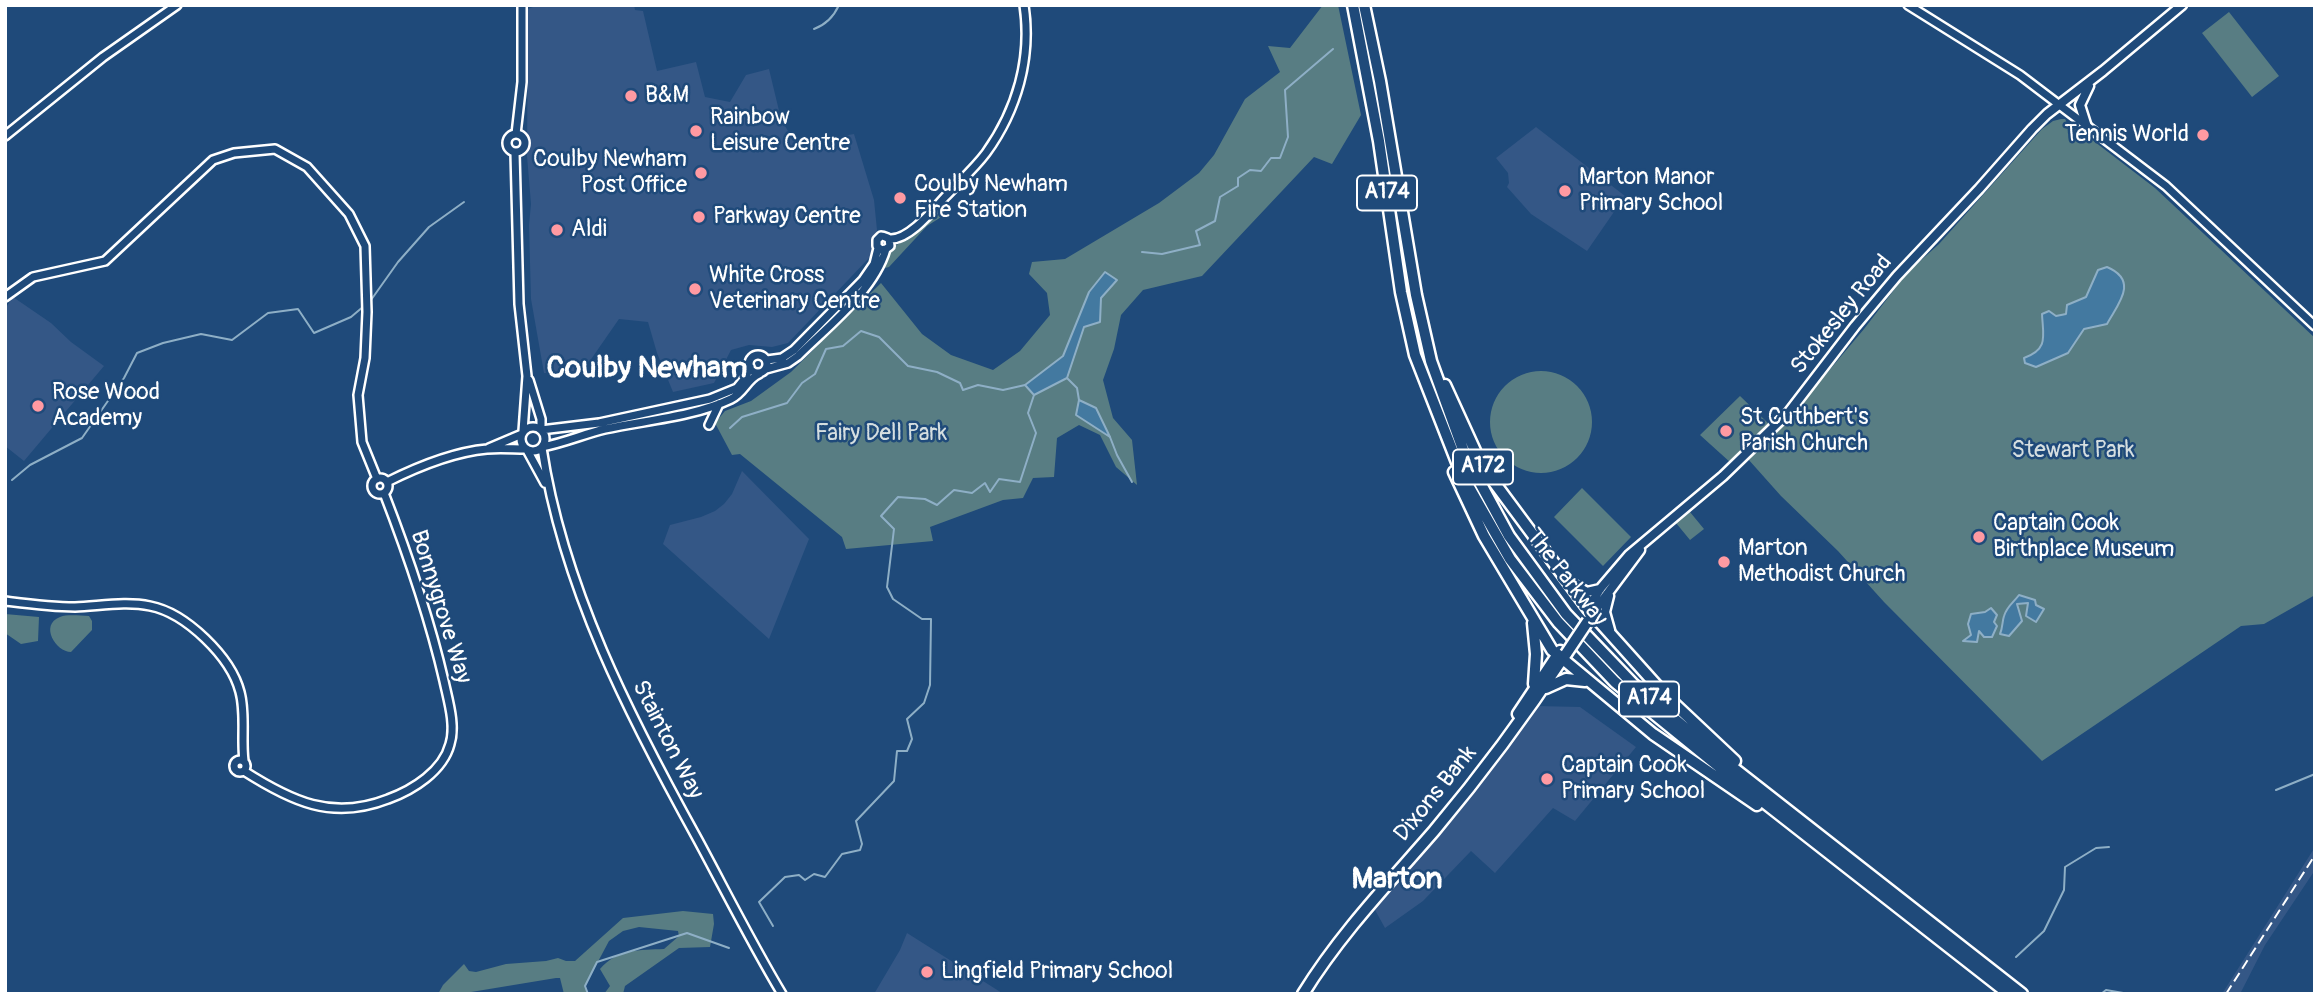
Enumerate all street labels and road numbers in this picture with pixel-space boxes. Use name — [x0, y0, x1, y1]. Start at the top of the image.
road number: A174 — [1357, 176, 1417, 210]
street label: Stokesley Road — [1785, 250, 1899, 380]
road number: A172 — [1453, 449, 1513, 484]
street label: The Parkway — [1519, 524, 1613, 632]
street label: Bonnygrove Way — [404, 527, 476, 687]
street label: Stainton Way — [625, 676, 709, 804]
road number: A174 — [1619, 682, 1679, 716]
street label: Dixons Bank — [1389, 740, 1483, 848]

